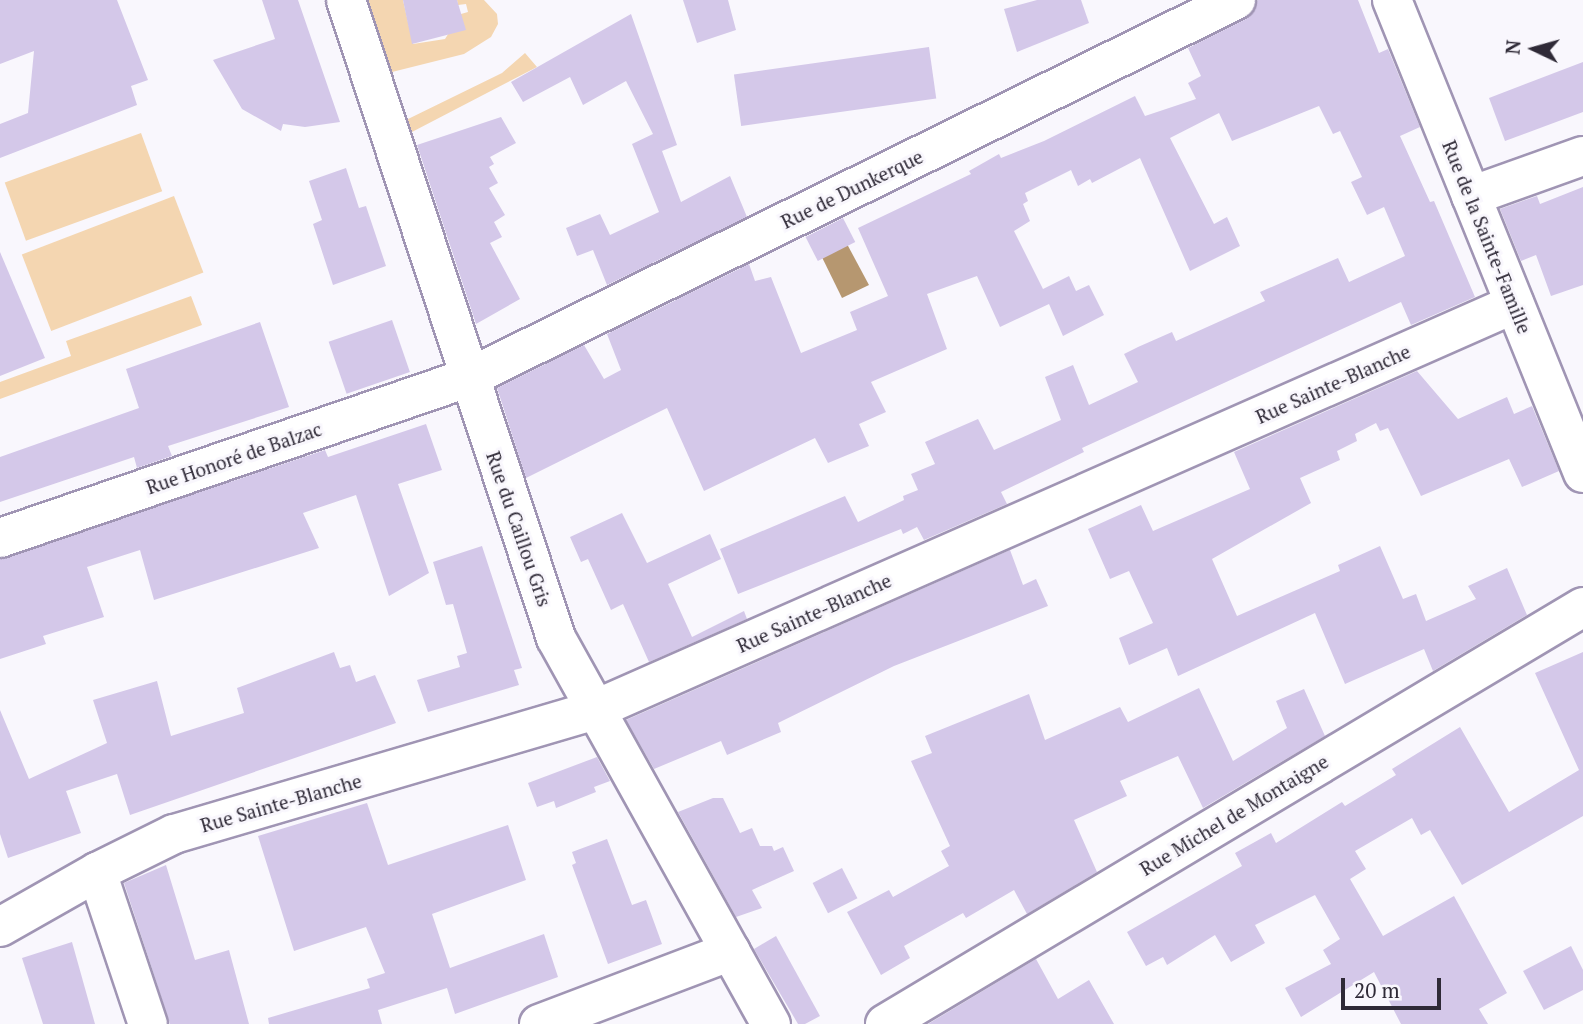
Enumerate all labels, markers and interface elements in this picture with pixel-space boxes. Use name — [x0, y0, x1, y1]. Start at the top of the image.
north arrow — [1499, 14, 1569, 84]
text: N — [1500, 39, 1526, 55]
street label: Rue de la Sainte-Famille — [1438, 137, 1536, 337]
street label: Rue de Dunkerque — [777, 145, 927, 233]
street label: Rue Sainte-Blanche — [1252, 340, 1414, 428]
street label: Rue Honoré de Balzac — [143, 417, 325, 499]
street label: Rue du Caillou Gris — [482, 448, 556, 610]
street label: Rue Sainte-Blanche — [733, 569, 895, 657]
street label: Rue Michel de Montaigne — [1136, 750, 1332, 880]
street label: Rue Sainte-Blanche — [198, 769, 364, 837]
scale bar — [1345, 964, 1445, 1008]
text: 20 m — [1354, 976, 1400, 1004]

